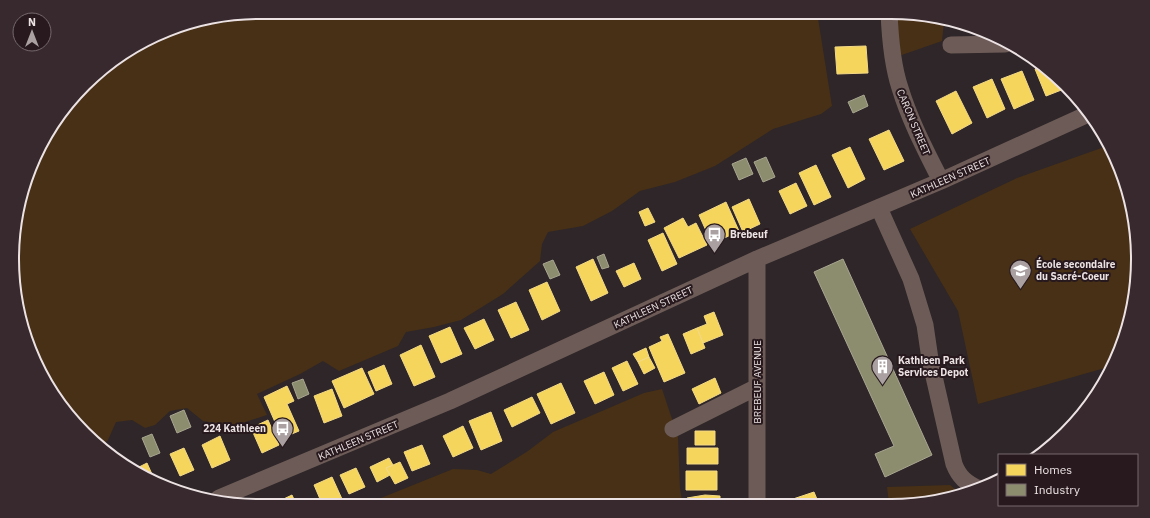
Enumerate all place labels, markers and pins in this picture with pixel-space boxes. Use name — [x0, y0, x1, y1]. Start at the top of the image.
bus stop icon: Brebeuf — [701, 221, 727, 254]
place label: Brebeuf — [730, 228, 768, 241]
place label: École secondaire du Sacré-Coeur — [1036, 256, 1116, 283]
school or university icon: École secondaire du Sacré-Coeur — [1007, 257, 1033, 290]
building icon: Kathleen Park Services Depot — [870, 353, 896, 386]
place label: Kathleen Park Services Depot — [898, 354, 969, 379]
bus stop icon: 224 Kathleen — [269, 415, 295, 448]
place label: 224 Kathleen — [203, 422, 266, 435]

